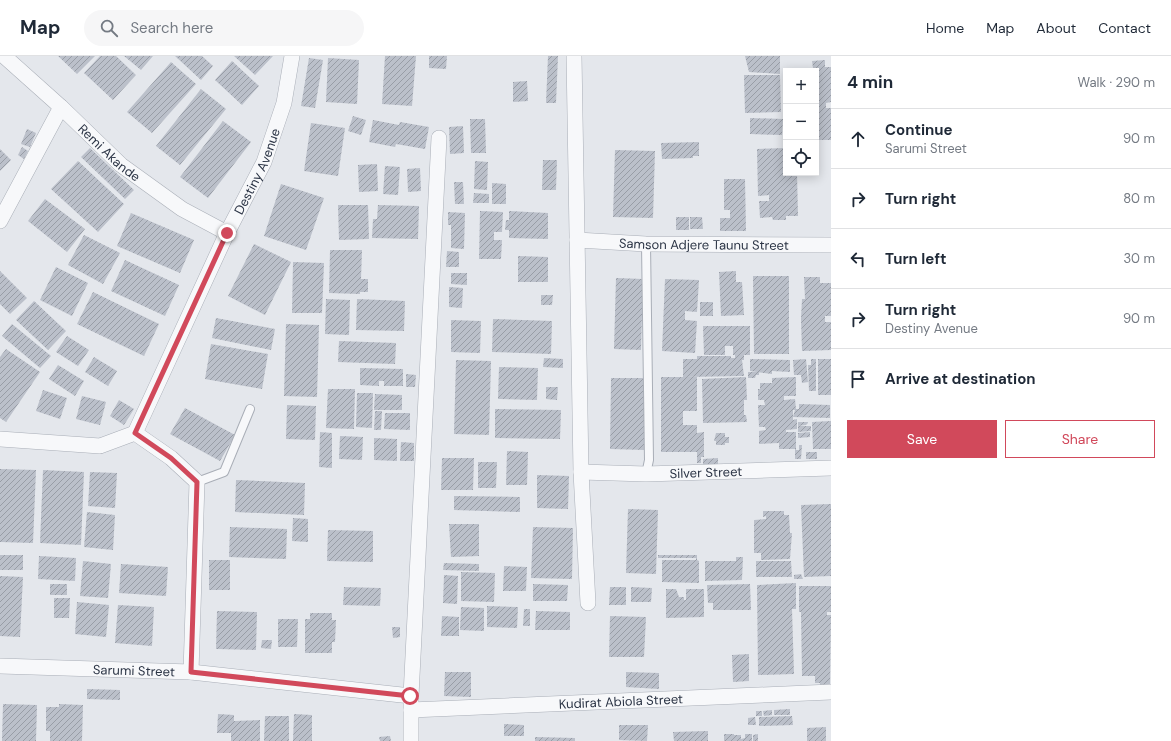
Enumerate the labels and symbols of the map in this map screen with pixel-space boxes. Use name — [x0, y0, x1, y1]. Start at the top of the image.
street label: Remi Akande — [75, 120, 144, 185]
street label: Destiny Avenue — [230, 126, 283, 217]
route end — [218, 224, 236, 242]
street label: Samson Adjere Taunu Street — [618, 234, 789, 253]
street label: Silver Street — [669, 462, 743, 482]
street label: Sarumi Street — [93, 660, 175, 680]
route start — [401, 687, 419, 705]
street label: Kudirat Abiola Street — [558, 690, 683, 712]

